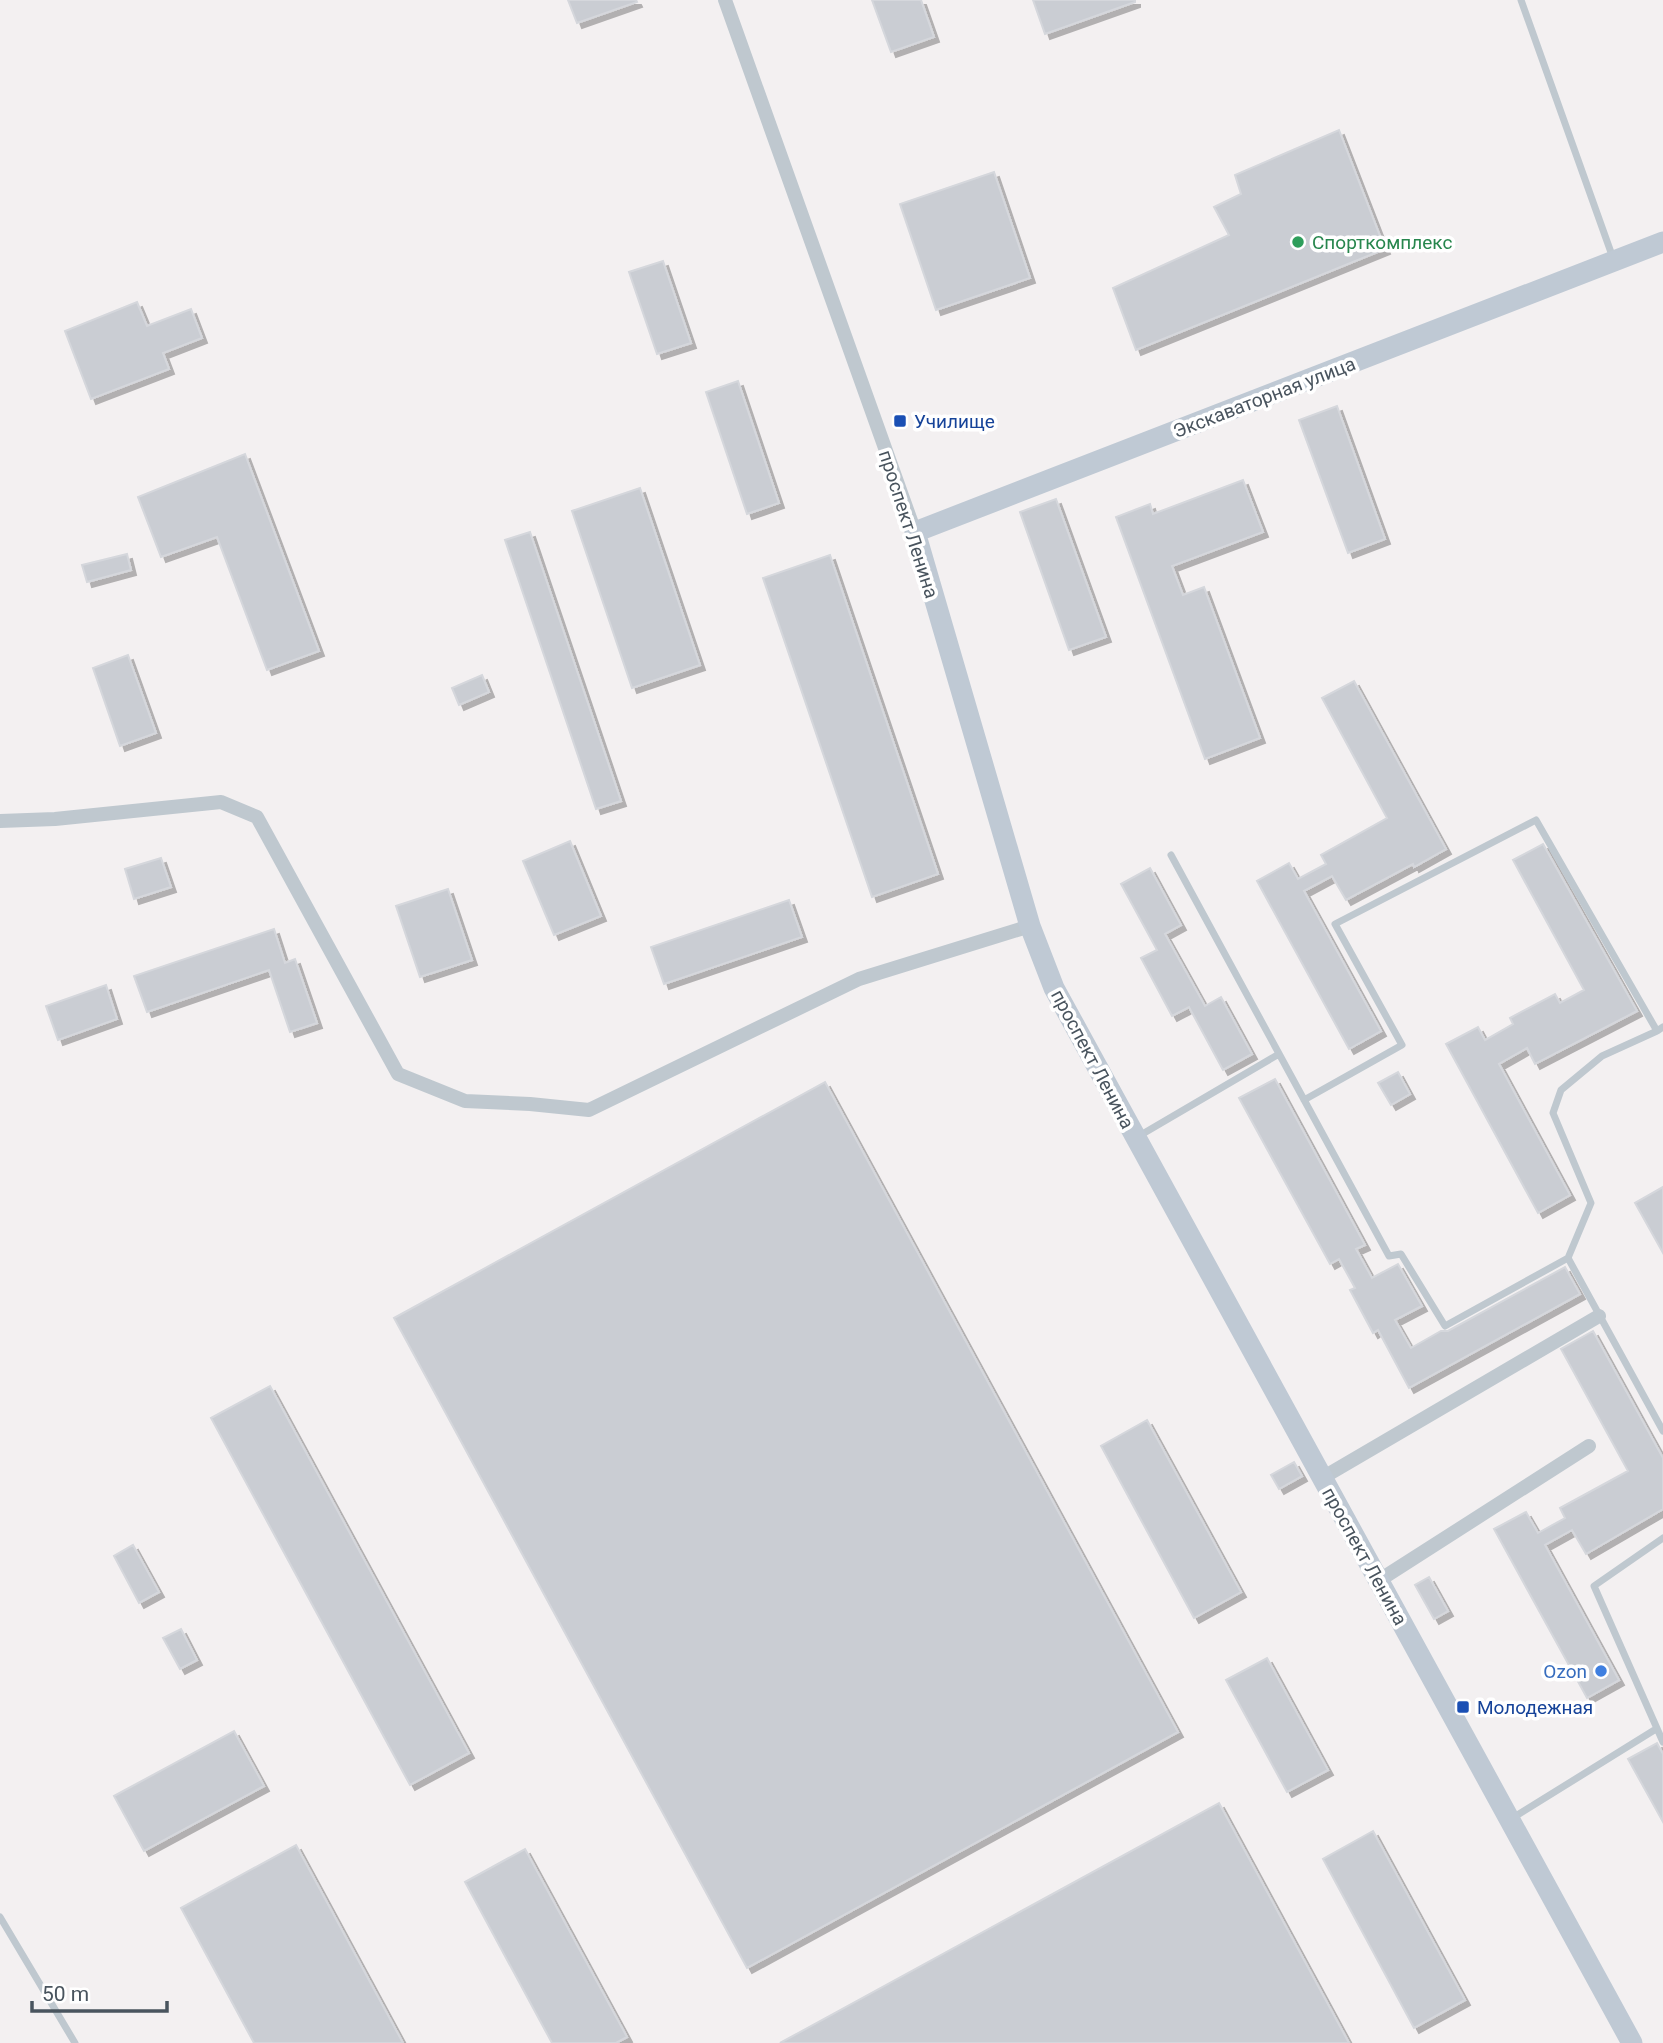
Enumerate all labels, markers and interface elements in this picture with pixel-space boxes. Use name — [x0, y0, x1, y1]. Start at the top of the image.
place label: Спорткомплекс — [1312, 231, 1452, 254]
marker: Спорткомплекс — [1290, 234, 1306, 250]
street label: Экскаваторная улица — [1170, 352, 1359, 443]
place label: Училище — [914, 410, 995, 433]
marker: Училище — [892, 413, 908, 429]
street label: проспект Ленина — [874, 447, 943, 601]
street label: проспект Ленина — [1046, 986, 1139, 1133]
street label: проспект Ленина — [1317, 1483, 1412, 1629]
place label: Ozon — [1543, 1660, 1587, 1683]
marker: Ozon — [1593, 1663, 1609, 1679]
place label: Молодежная — [1477, 1696, 1593, 1719]
marker: Молодежная — [1455, 1699, 1471, 1715]
scale bar — [32, 1969, 166, 2013]
text: 50 m — [42, 1982, 89, 2006]

